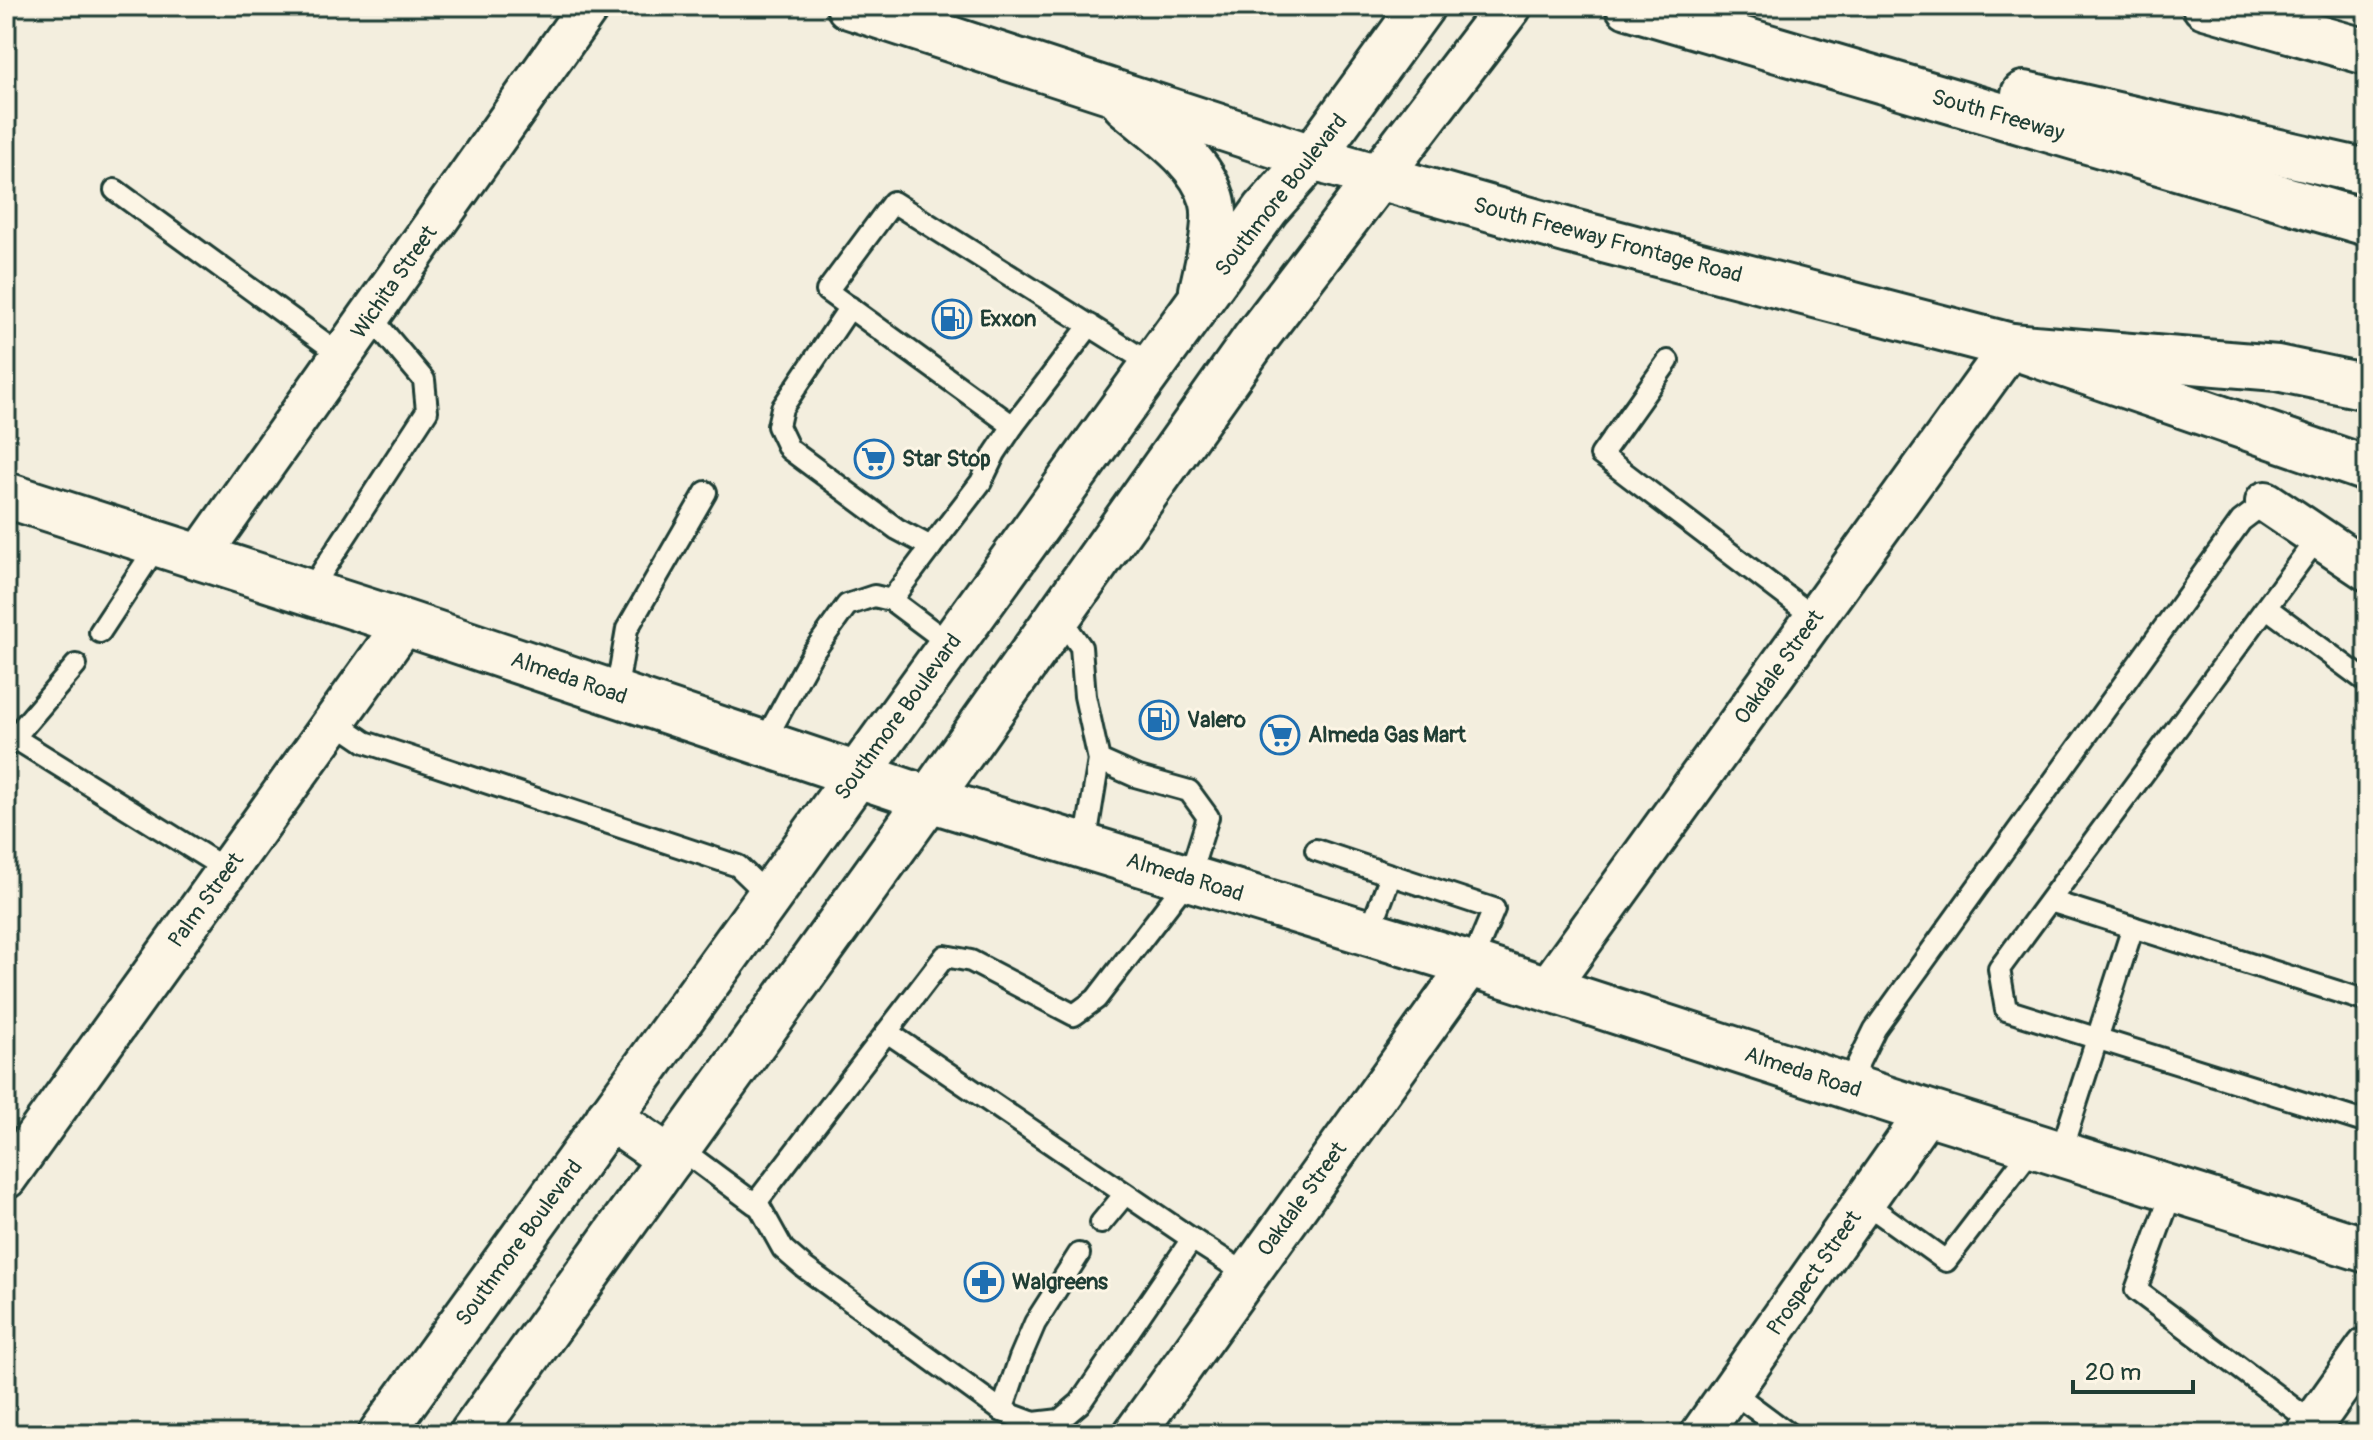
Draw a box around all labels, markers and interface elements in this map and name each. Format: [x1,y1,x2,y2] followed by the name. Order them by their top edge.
[1929,83,2067,147] street label: South Freeway
[1209,108,1353,282] street label: Southmore Boulevard
[1471,191,1745,289] street label: South Freeway Frontage Road
[345,220,443,344] street label: Wichita Street
[931,298,973,340] fuel station icon: Exxon
[980,305,1036,333] place label: Exxon
[853,438,895,480] supermarket icon: Star Stop
[902,445,991,473] place label: Star Stop
[1728,604,1830,730] street label: Oakdale Street
[828,628,968,806] street label: Southmore Boulevard
[507,645,631,711] street label: Almeda Road
[1138,699,1180,741] fuel station icon: Valero
[1187,706,1246,734] place label: Valero
[1259,714,1301,756] supermarket icon: Almeda Gas Mart
[1308,721,1467,749] place label: Almeda Gas Mart
[1123,846,1247,908] street label: Almeda Road
[162,847,250,953] street label: Palm Street
[1741,1040,1865,1104] street label: Almeda Road
[1251,1136,1353,1262] street label: Oakdale Street
[449,1154,589,1332] street label: Southmore Boulevard
[1761,1205,1868,1341] street label: Prospect Street
[963,1261,1005,1303] pharmacy icon: Walgreens
[1012,1268,1108,1296] place label: Walgreens
[2073,1344,2193,1394] scale bar
[2085,1358,2141,1387] text: 20 m

